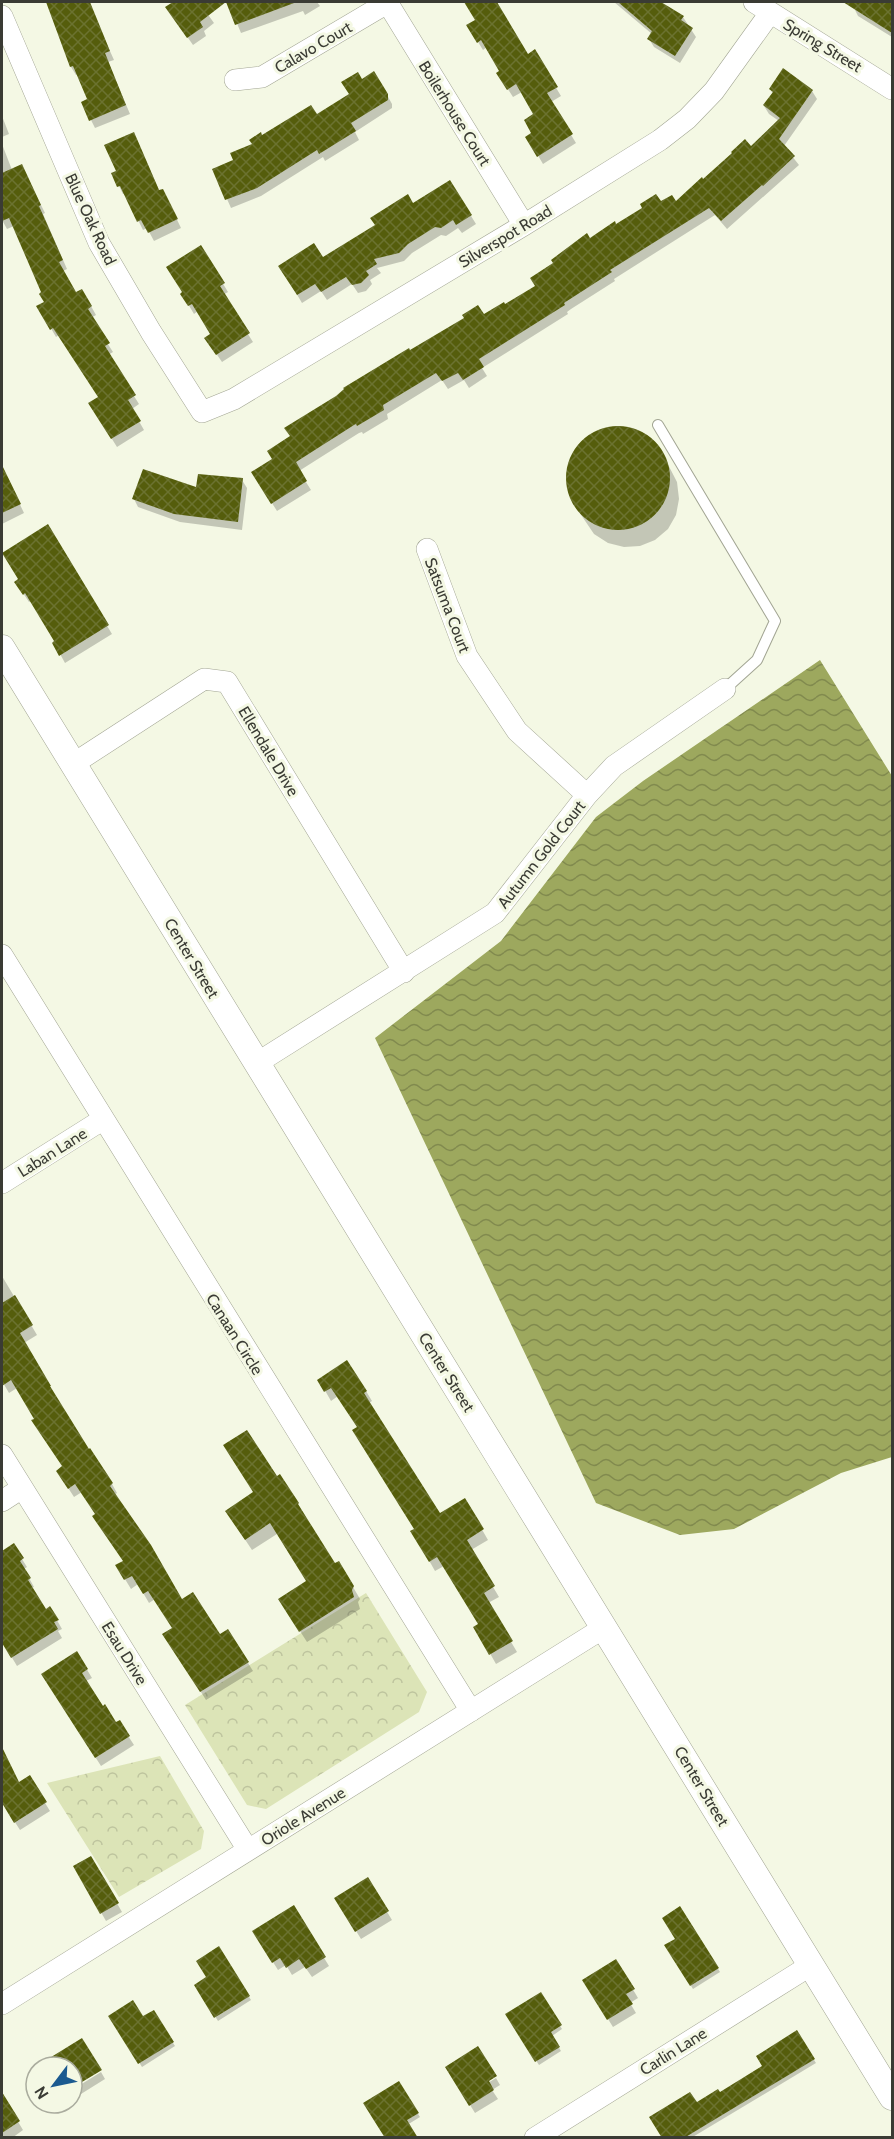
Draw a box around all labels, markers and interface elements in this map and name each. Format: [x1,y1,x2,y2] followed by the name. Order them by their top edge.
[780,15,866,77] street label: Spring Street
[271,17,356,77] street label: Calavo Court
[415,57,495,170] street label: Boilerhouse Court
[61,170,120,268] street label: Blue Oak Road
[455,201,555,272] street label: Silverspot Road
[421,555,475,656] street label: Satsuma Court
[234,703,303,800] street label: Ellendale Drive
[493,796,590,912] street label: Autumn Gold Court
[160,915,223,1002] street label: Center Street
[14,1124,90,1181] street label: Laban Lane
[202,1290,267,1378] street label: Canaan Circle
[415,1329,479,1416] street label: Center Street
[98,1618,151,1688] street label: Esau Drive
[670,1743,733,1830] street label: Center Street
[258,1783,349,1850] street label: Oriole Avenue
[636,2023,710,2079] street label: Carlin Lane
[24,2055,84,2115] north arrow
[31,2083,53,2103] text: N

